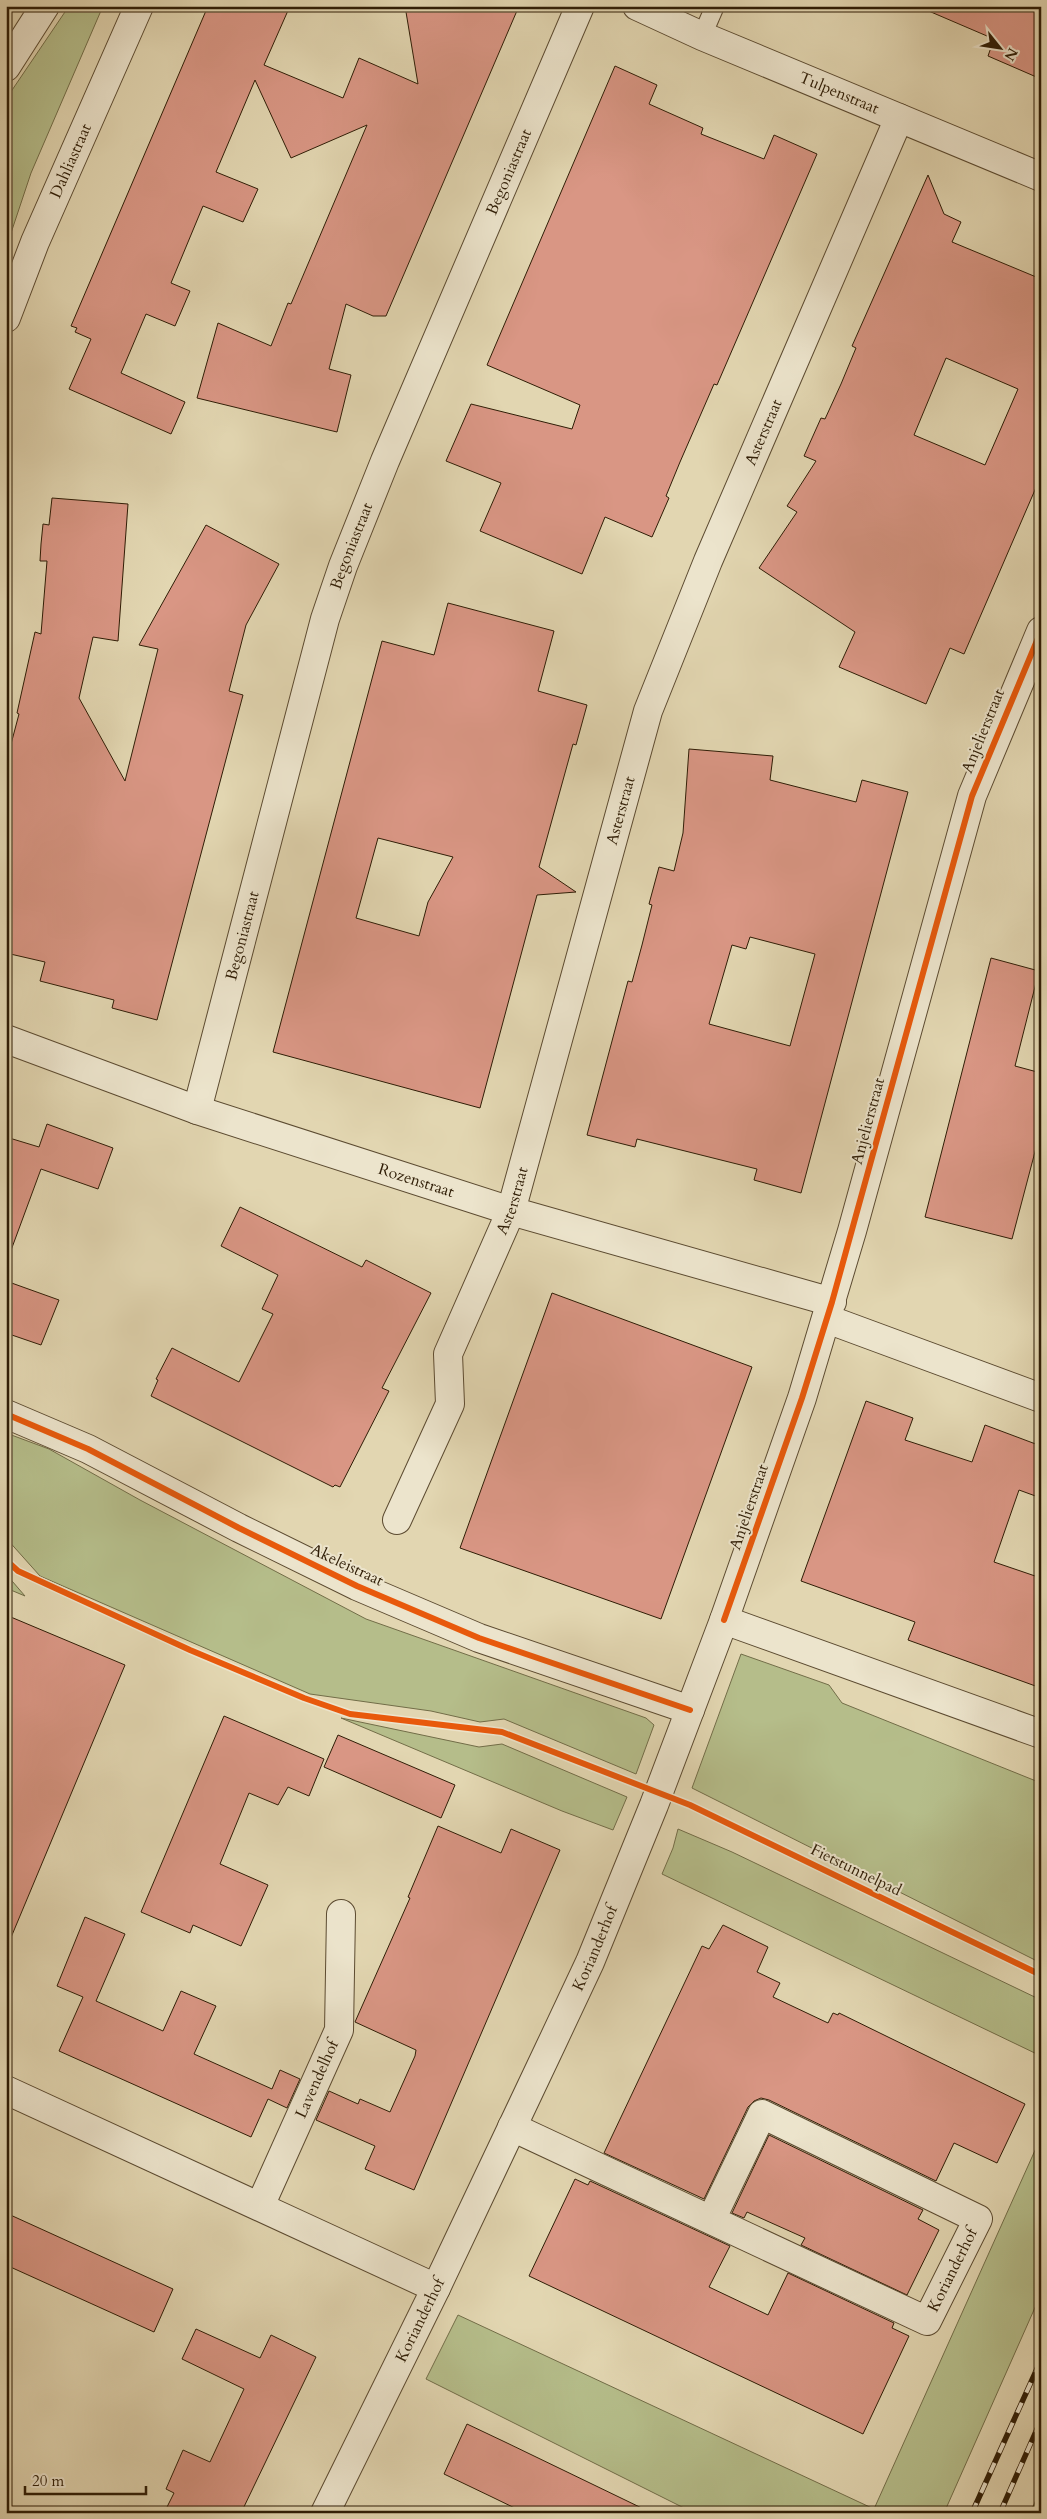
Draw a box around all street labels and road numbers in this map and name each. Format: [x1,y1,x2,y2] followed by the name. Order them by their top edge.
[796,67,882,119] street label: Tulpenstraat
[45,120,97,202] street label: Dahliastraat
[481,126,537,218] street label: Begoniastraat
[740,396,787,469] street label: Asterstraat
[325,499,378,592] street label: Begoniastraat
[956,686,1010,776] street label: Anjelierstraat
[601,774,641,847] street label: Asterstraat
[220,889,265,983] street label: Begoniastraat
[846,1075,890,1167] street label: Anjelierstraat
[375,1158,457,1203] street label: Rozenstraat
[491,1164,534,1238] street label: Asterstraat
[724,1461,774,1553] street label: Anjelierstraat
[307,1539,387,1591] street label: Akeleistraat
[807,1839,906,1902] street label: Fietstunnelpad
[567,1899,624,1995] street label: Korianderhof
[290,2034,345,2122] street label: Lavendelhof
[922,2222,984,2316] street label: Korianderhof
[390,2272,451,2366] street label: Korianderhof

